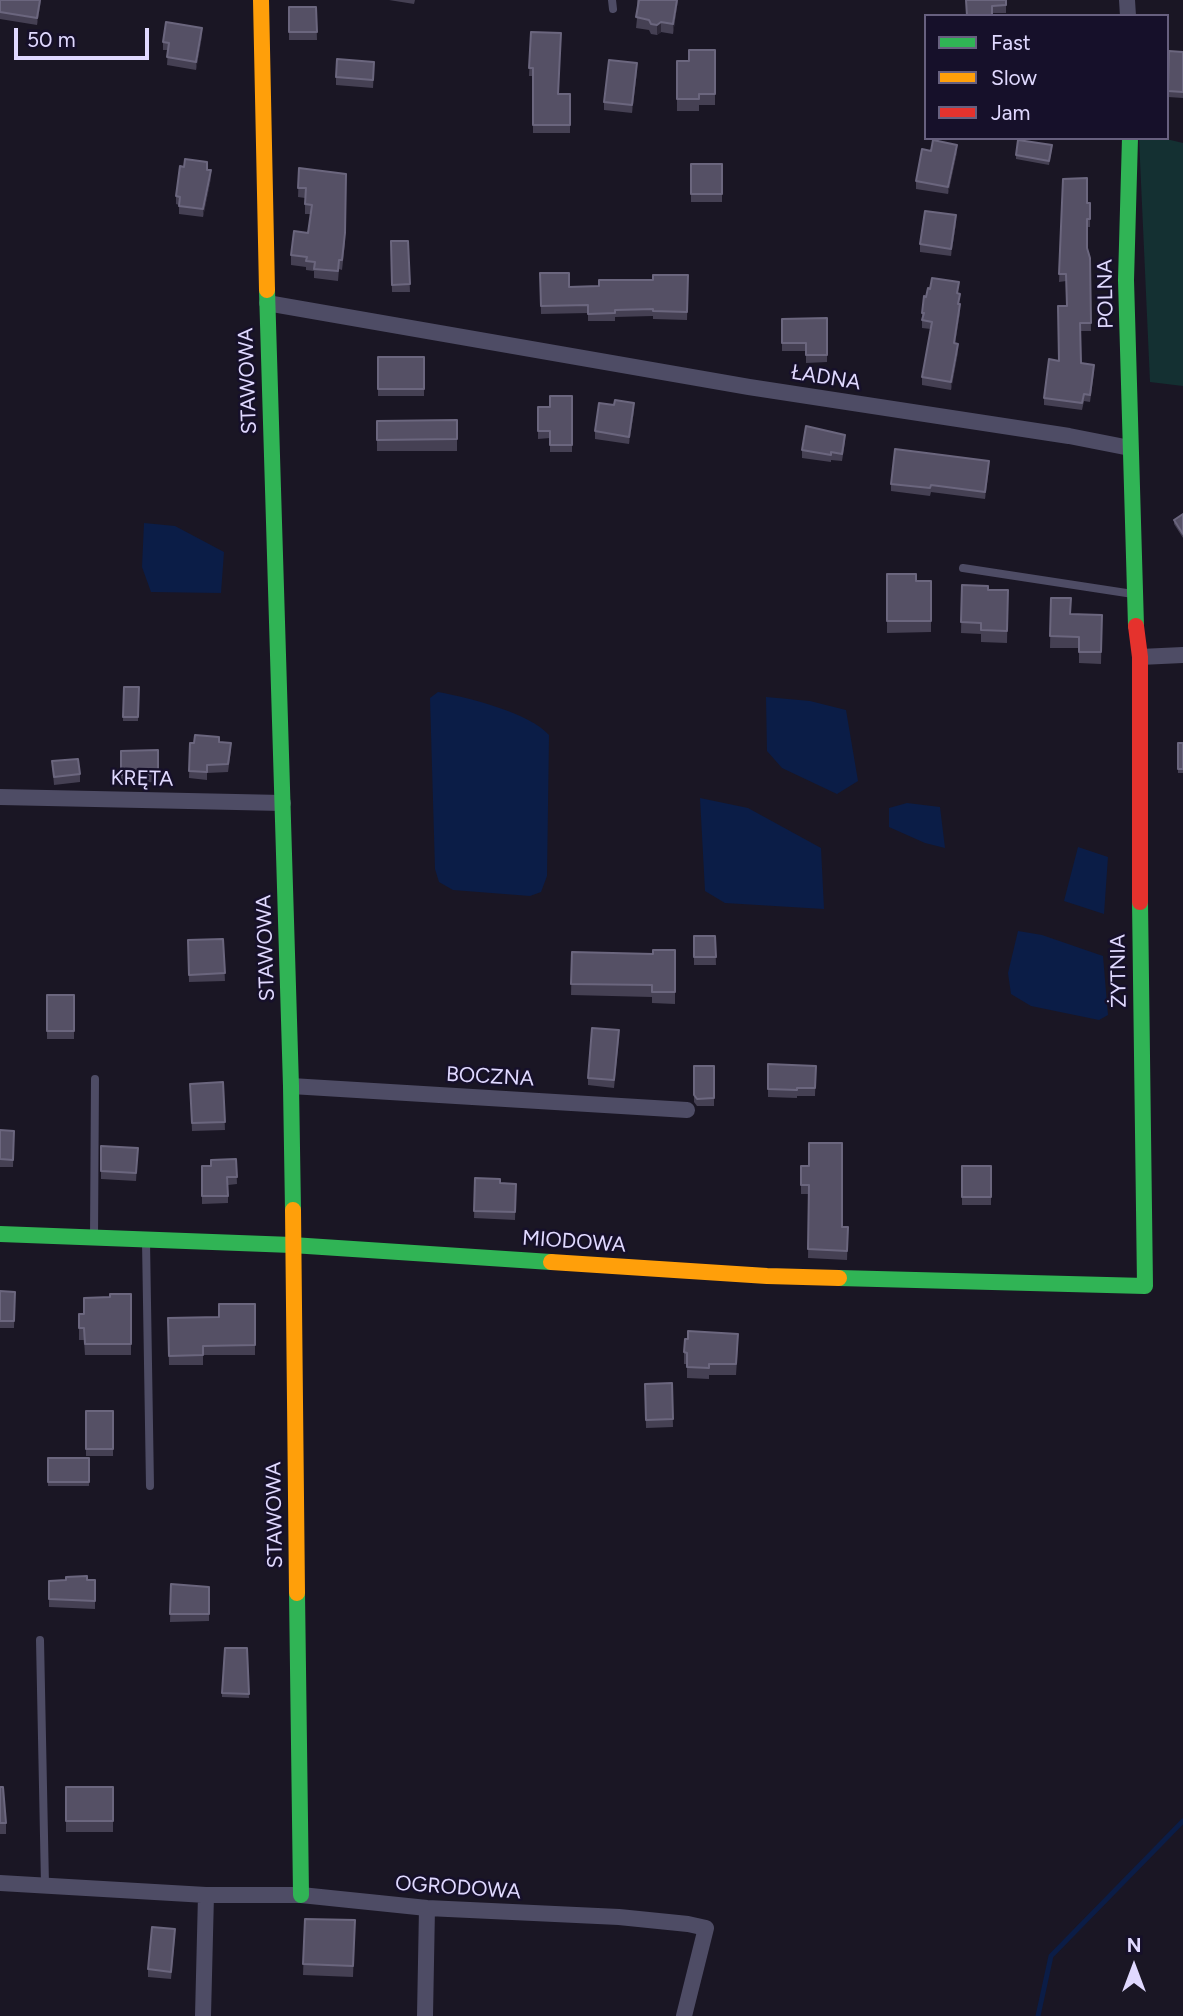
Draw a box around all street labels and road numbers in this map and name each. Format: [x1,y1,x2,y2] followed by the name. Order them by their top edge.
[1093,259,1119,329] street label: POLNA
[234,327,262,435] street label: STAWOWA
[789,360,863,396] street label: ŁADNA
[110,766,174,792] street label: KRĘTA
[252,894,280,1002] street label: STAWOWA
[1106,934,1132,1008] street label: ŻYTNIA
[445,1062,535,1092] street label: BOCZNA
[521,1226,627,1258] street label: MIODOWA
[261,1462,289,1568] street label: STAWOWA
[394,1871,522,1905] street label: OGRODOWA

